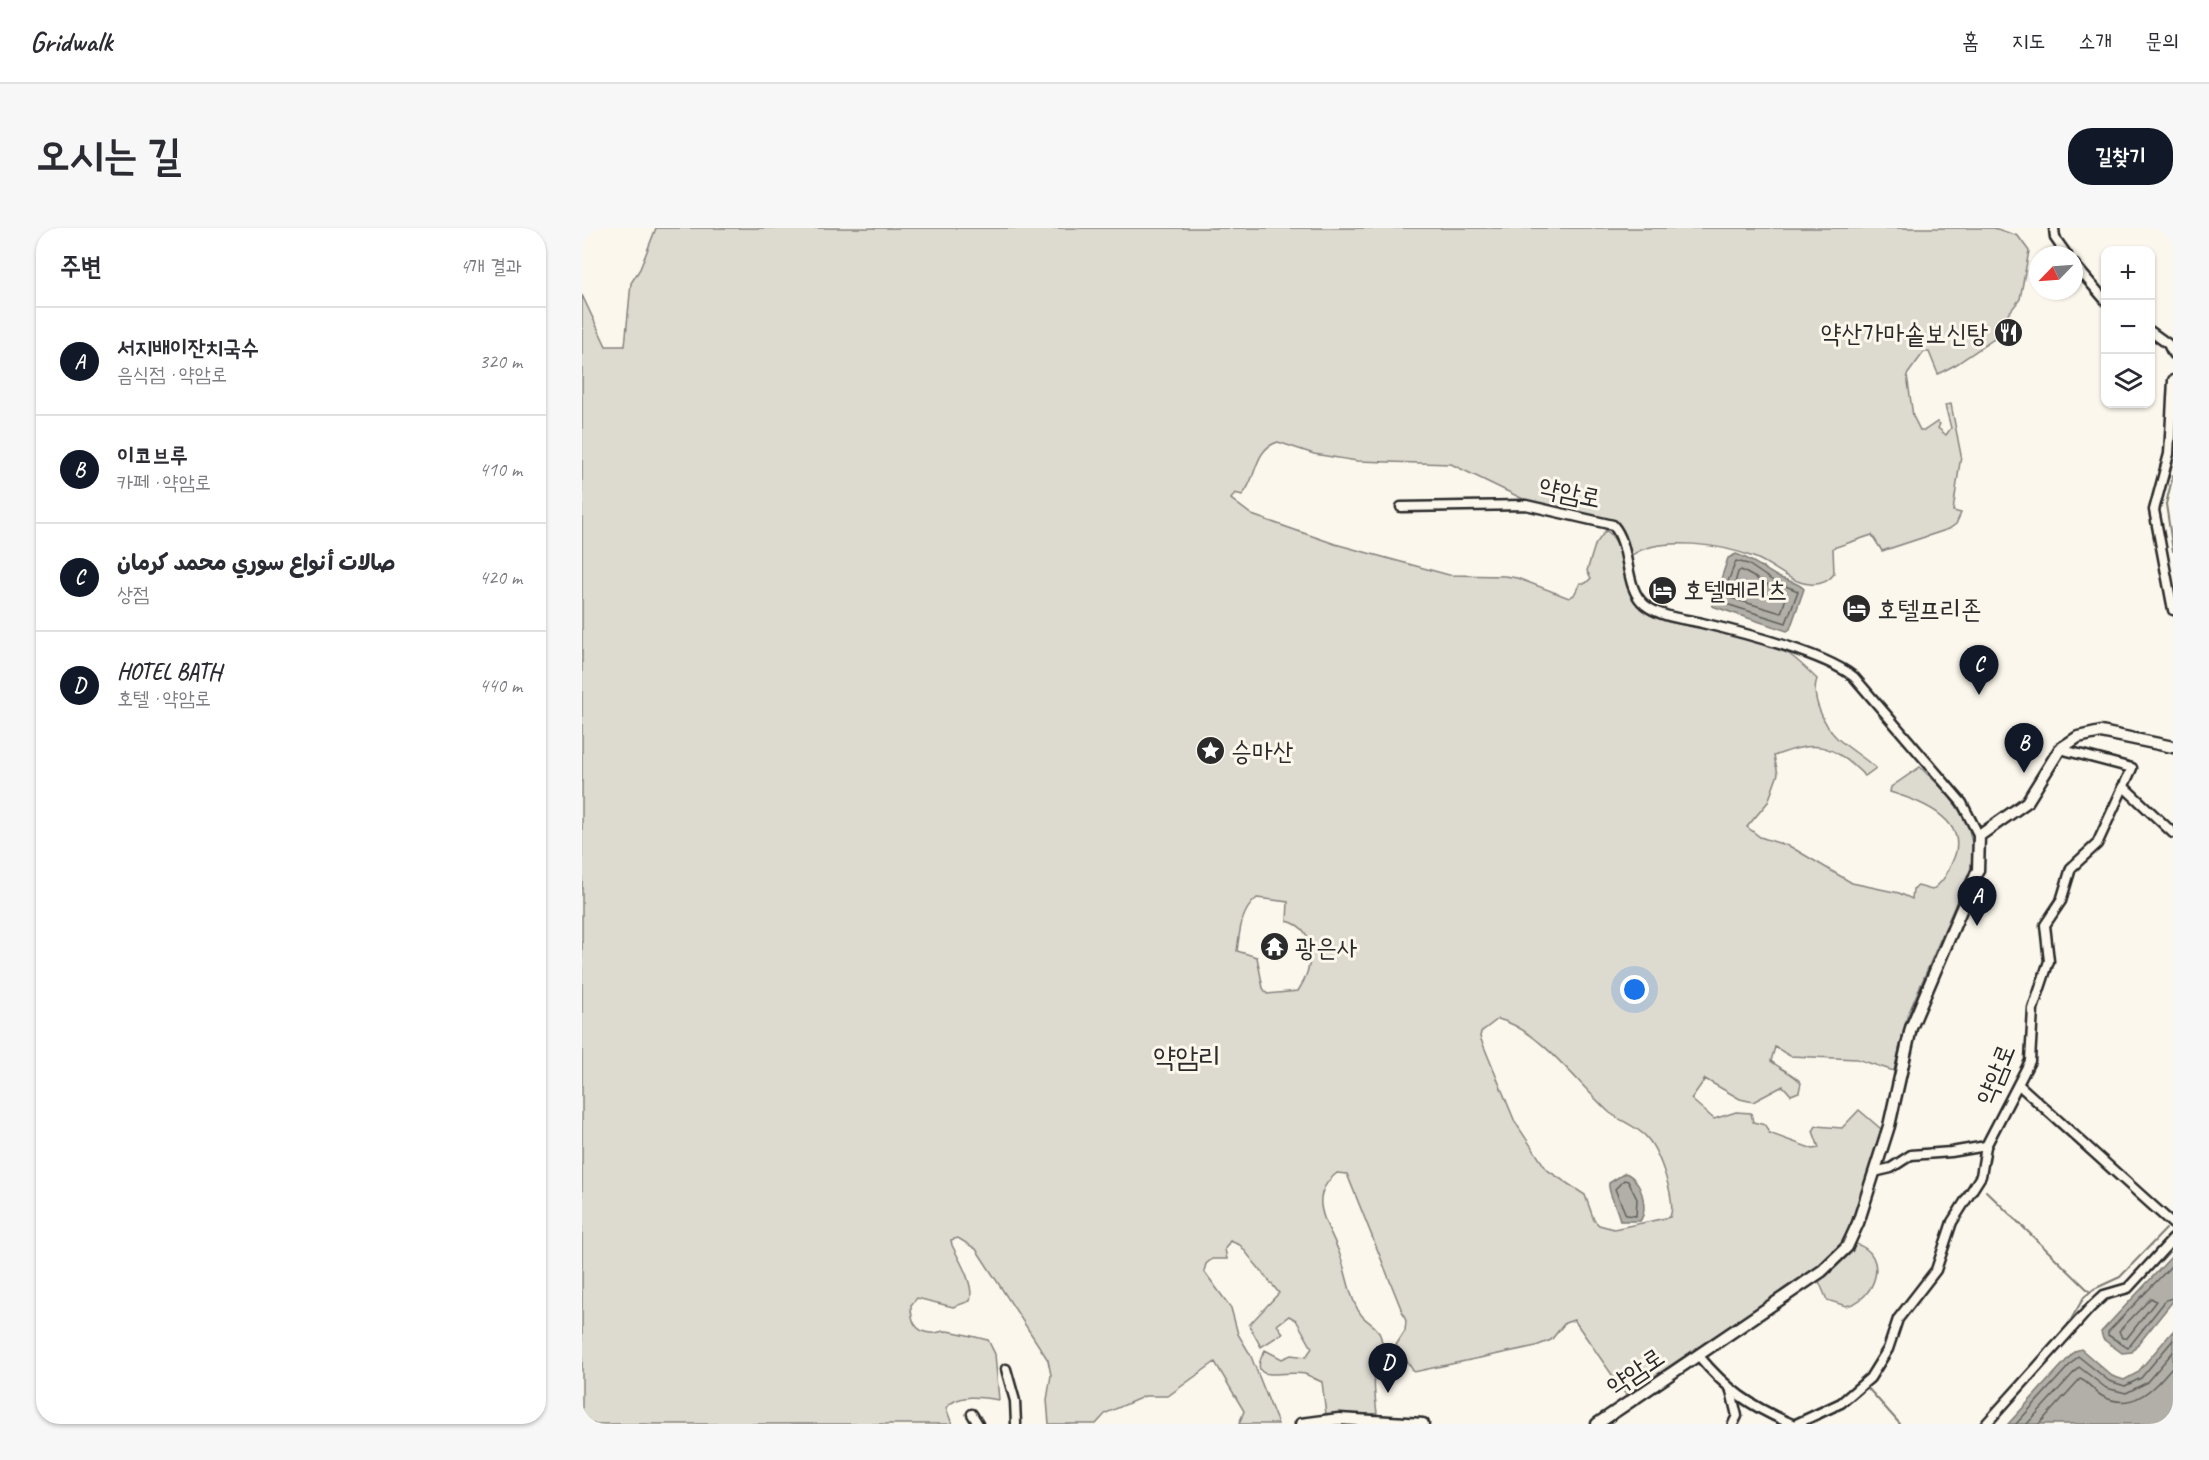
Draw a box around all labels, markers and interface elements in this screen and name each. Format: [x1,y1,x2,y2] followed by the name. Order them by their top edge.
[30,24,112,59] text: Gridwalk
[1962,28,1979,54] text: 홈
[2012,28,2045,54] text: 지도
[2078,28,2112,54] text: 소개
[2145,28,2179,54] text: 문의
[2068,128,2173,185] button: 길찾기
[36,129,181,182] text: 오시는 길
[2029,246,2083,300] north arrow
[2101,246,2155,408] map controls
[2101,246,2155,300] button: +
[60,250,102,283] text: 주변
[460,254,522,279] text: 4개 결과
[2101,300,2155,354] button: −
[1821,317,1988,350] place label: 약산가마솥보신탕
[1993,317,2025,349] restaurant icon: 약산가마솥보신탕
[117,334,259,362] text: 서지배이잔치국수
[74,349,85,374] text: A
[479,349,522,374] text: 320 m
[2101,354,2155,408] button: layers
[117,362,227,387] text: 음식점 · 약암로
[117,442,188,470] text: 이코브루
[74,457,85,482] text: B
[479,457,522,482] text: 410 m
[117,470,211,495] text: 카페 · 약암로
[1536,470,1604,515] street label: 약암로
[117,549,396,577] text: صالات أنواع سوري محمد كرمان
[75,565,84,590] text: C
[479,565,522,590] text: 420 m
[1646,574,1678,606] hotel icon: 호텔메리츠
[1683,574,1788,607] place label: 호텔메리츠
[117,582,149,607] text: 상점
[1840,593,1872,625] hotel icon: 호텔프리존
[1877,593,1982,626] place label: 호텔프리존
[1960,646,1998,695] pin: C
[117,658,221,686] text: HOTEL BATH
[74,673,85,698] text: D
[479,673,522,698] text: 440 m
[117,686,211,711] text: 호텔 · 약암로
[2004,724,2044,773] pin: B
[1194,735,1226,767] place icon: 승마산
[1231,735,1294,768] place label: 승마산
[1958,876,1996,926] pin: A
[1258,931,1290,963] temple icon: 광은사
[1295,931,1358,964] place label: 광은사
[1620,975,1649,1004] your location
[1153,1039,1221,1074] district label: 약암리
[1968,1039,2023,1109] street label: 약암로
[1600,1340,1671,1403] street label: 약암로
[1368,1344,1408,1393] pin: D

